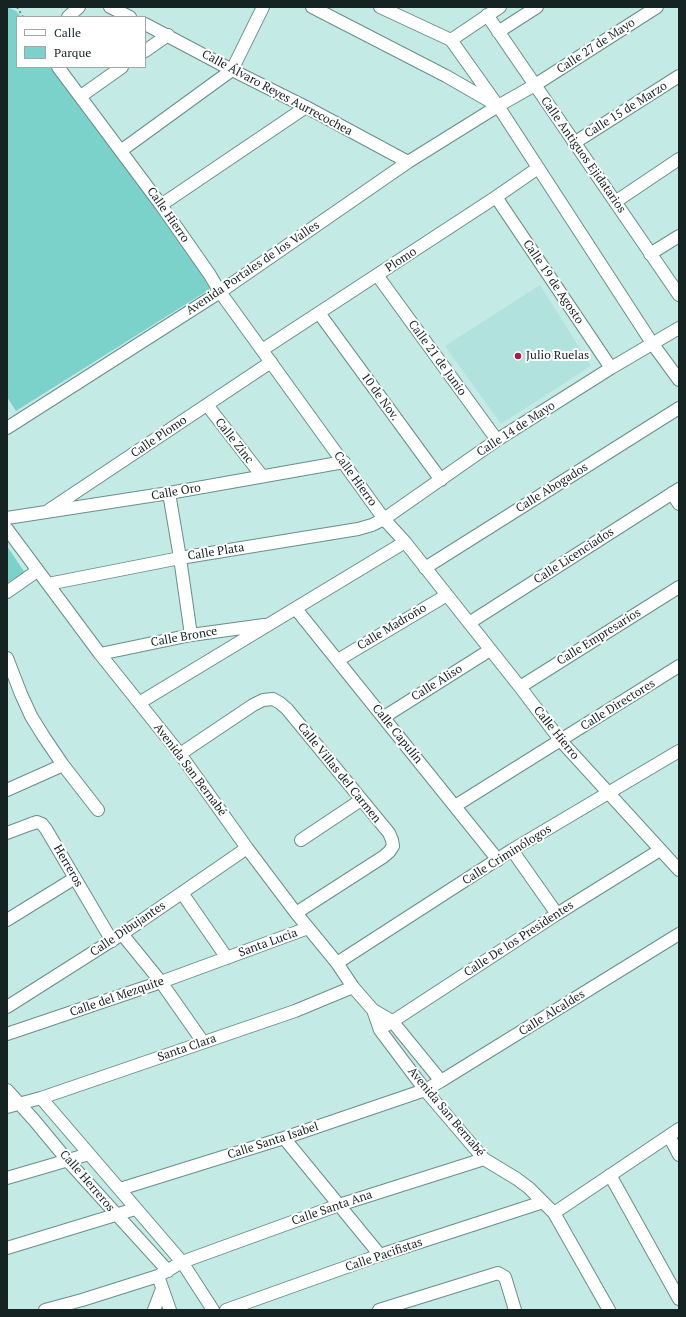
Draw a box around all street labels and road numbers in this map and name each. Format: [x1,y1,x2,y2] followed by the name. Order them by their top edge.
[554,15,638,77] street label: Calle 27 de Mayo
[199,47,355,139] street label: Calle Álvaro Reyes Aurrecochea
[582,79,670,141] street label: Calle 15 de Marzo
[537,94,629,216] street label: Calle Antiguos Ejidatarios
[144,185,192,245] street label: Calle Hierro
[184,218,322,318] street label: Avenida Portales de los Valles
[520,237,586,327] street label: Calle 19 de Agosto
[383,245,419,275] street label: Plomo
[405,318,469,398] street label: Calle 21 de Junio
[358,370,402,424] street label: 10 de Nov.
[474,398,558,460] street label: Calle 14 de Mayo
[128,413,190,461] street label: Calle Plomo
[212,415,256,467] street label: Calle Zinc
[330,449,380,509] street label: Calle Hierro
[513,460,591,516] street label: Calle Abogados
[150,481,202,503] street label: Calle Oro
[531,525,617,587] street label: Calle Licenciados
[187,540,245,564] street label: Calle Plata
[355,601,429,653] street label: Calle Madroño
[554,605,644,669] street label: Calle Empresarios
[150,624,218,650] street label: Calle Bronce
[409,662,465,704] street label: Calle Aliso
[578,676,658,734] street label: Calle Directores
[369,702,425,766] street label: Calle Capulín
[530,704,582,762] street label: Calle Hierro
[294,720,384,826] street label: Calle Villas del Carmen
[151,721,229,819] street label: Avenida San Bernabé
[460,822,554,888] street label: Calle Criminólogos
[50,842,86,890] street label: Herreros
[88,898,168,960] street label: Calle Dibujantes
[461,898,577,980] street label: Calle De los Presidentes
[237,926,299,960] street label: Santa Lucia
[68,974,166,1020] street label: Calle del Mezquite
[516,987,588,1039] street label: Calle Alcaldes
[156,1031,218,1065] street label: Santa Clara
[405,1064,487,1160] street label: Avenida San Bernabé
[226,1120,320,1162] street label: Calle Santa Isabel
[56,1147,118,1215] street label: Calle Herreros
[290,1187,374,1229] street label: Calle Santa Ana
[344,1235,424,1275] street label: Calle Pacifistas

